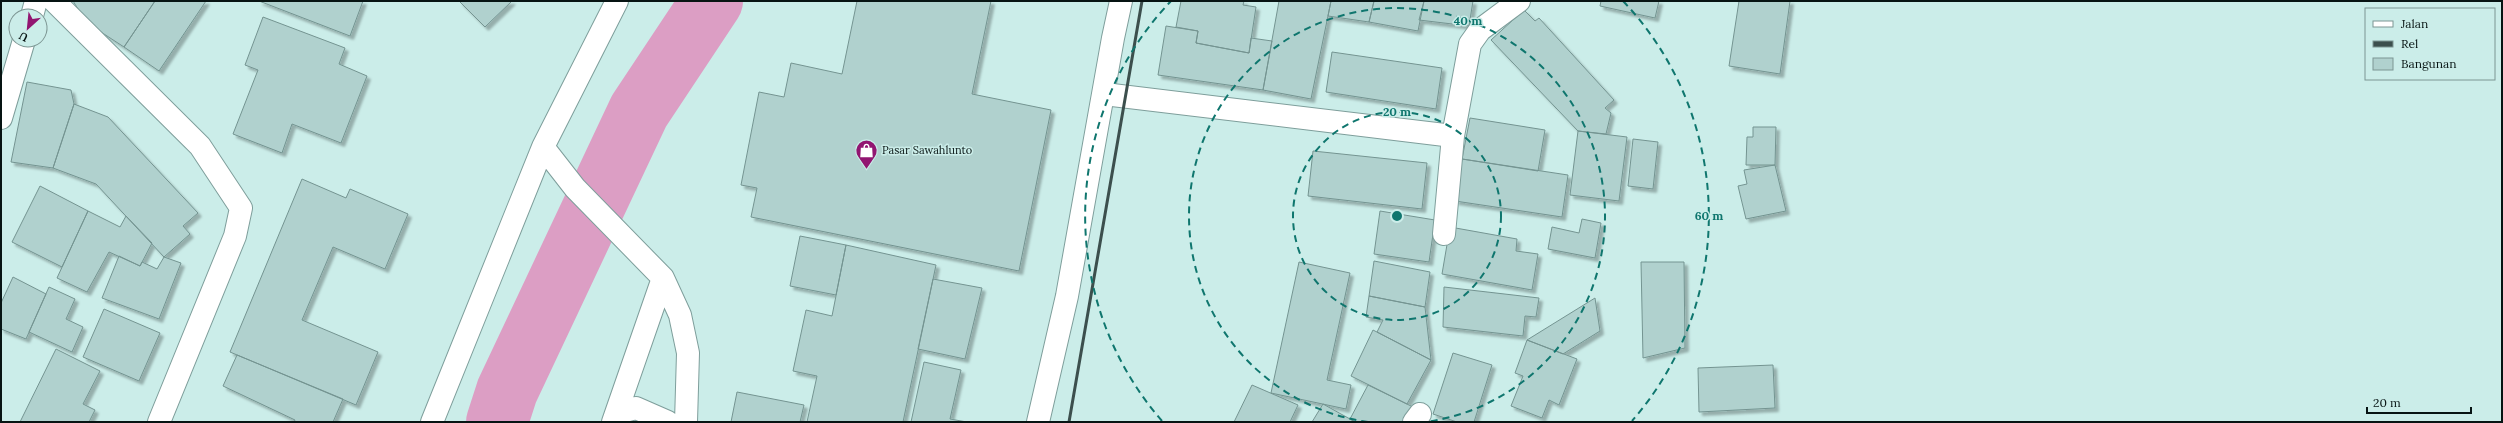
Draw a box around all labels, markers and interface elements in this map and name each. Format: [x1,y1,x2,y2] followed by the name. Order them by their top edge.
[8,8,48,48] north arrow
[2365,8,2495,80] legend
[1454,13,1482,28] text: 40 m
[2400,16,2428,31] text: Jalan
[16,28,30,45] text: U
[2401,36,2418,51] text: Rel
[2401,56,2457,71] text: Bangunan
[1383,104,1411,119] text: 20 m
[854,137,880,170] shop icon: Pasar Sawahlunto
[882,143,972,157] place label: Pasar Sawahlunto
[1695,208,1723,223] text: 60 m
[1390,209,1404,223] centre of rings
[2367,389,2471,415] scale bar
[2373,395,2401,410] text: 20 m

